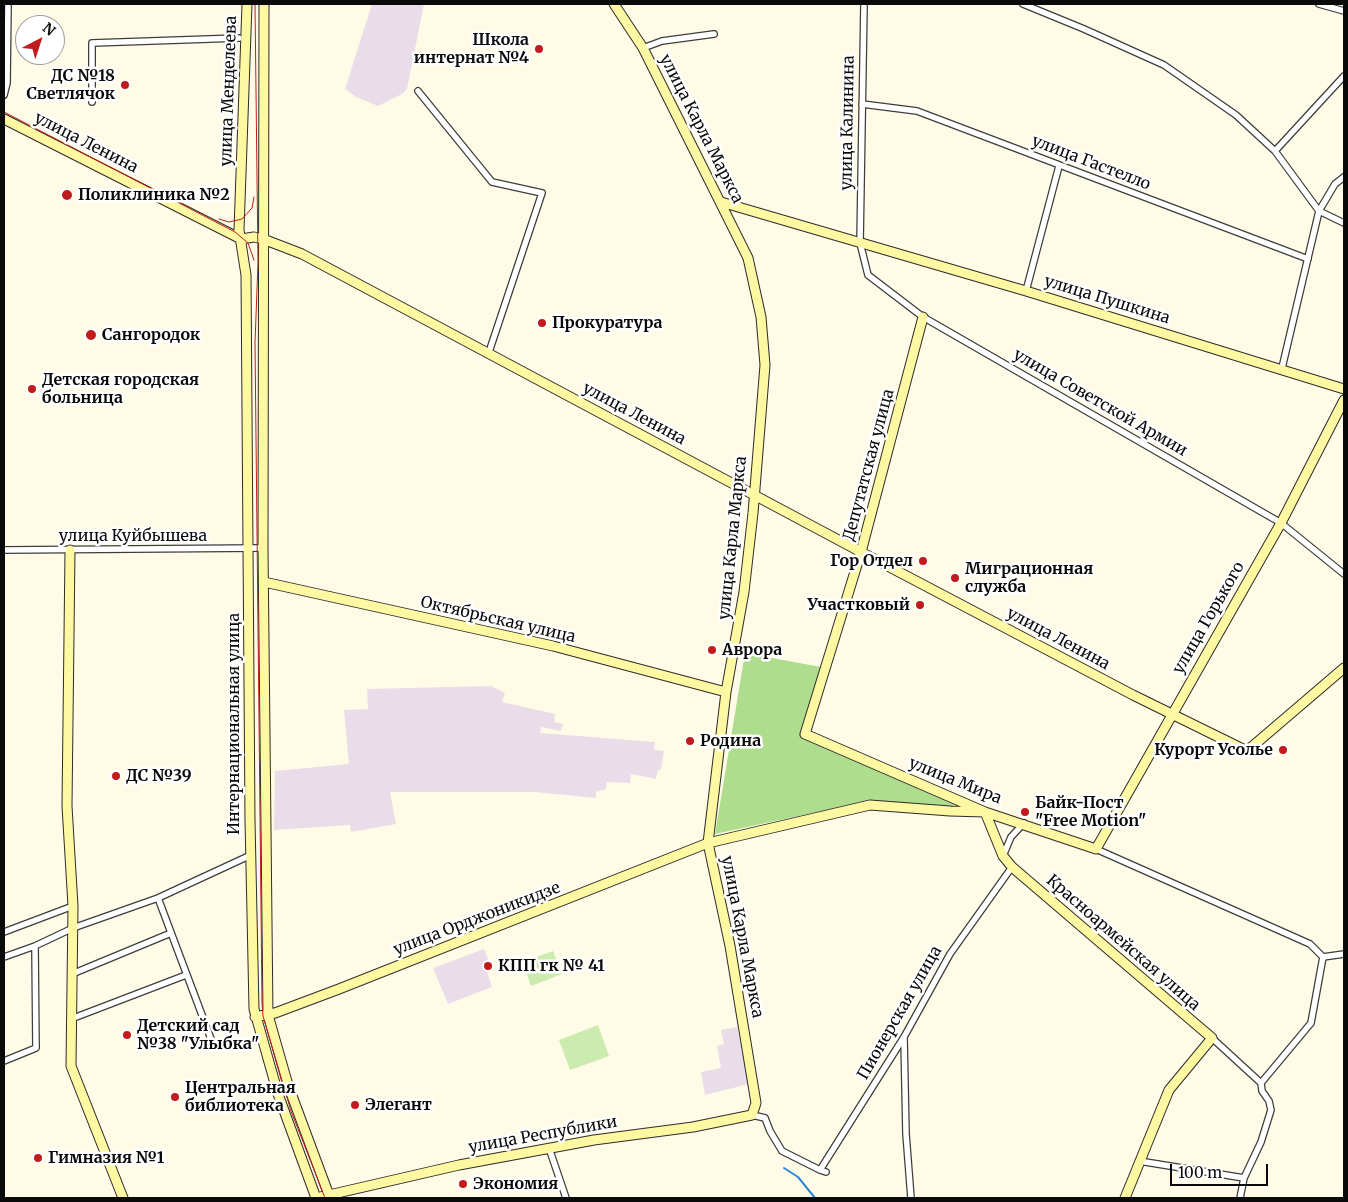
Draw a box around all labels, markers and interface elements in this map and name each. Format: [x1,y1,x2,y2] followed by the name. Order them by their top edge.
[15,15,65,65] north arrow
[217,15,241,167] street label: улица Менделеева
[39,19,59,40] text: N
[414,30,529,68] place label: Школа интернат №4
[533,43,545,55] marker: Школа интернат №4
[655,51,747,207] street label: улица Карла Маркса
[837,55,859,191] street label: улица Калинина
[26,66,115,104] place label: ДС №18 Светлячок
[119,79,131,91] marker: ДС №18 Светлячок
[31,109,141,177] street label: улица Ленина
[1029,132,1153,194] street label: улица Гастелло
[78,185,230,205] place label: Поликлиника №2
[60,188,74,202] marker: Поликлиника №2
[1042,272,1172,328] street label: улица Пушкина
[552,313,662,333] place label: Прокуратура
[536,317,548,329] marker: Прокуратура
[102,325,200,345] place label: Сангородок
[84,328,98,342] marker: Сангородок
[1010,345,1190,461] street label: улица Советской Армии
[42,370,199,408] place label: Детская городская больница
[579,379,689,449] street label: улица Ленина
[26,383,38,395] marker: Детская городская больница
[839,387,899,543] street label: Депутатская улица
[715,455,751,621] street label: улица Карла Маркса
[59,526,207,546] street label: улица Куйбышева
[830,551,913,571] place label: Гор Отдел
[917,555,929,567] marker: Гор Отдел
[965,559,1093,597] place label: Миграционная служба
[1169,559,1249,677] street label: улица Горького
[949,572,961,584] marker: Миграционная служба
[419,593,577,647] street label: Октябрьская улица
[808,595,910,615] place label: Участковый
[914,599,926,611] marker: Участковый
[1003,604,1113,674] street label: улица Ленина
[224,613,244,835] street label: Интернациональная улица
[722,640,782,660] place label: Аврора
[706,644,718,656] marker: Аврора
[700,731,761,751] place label: Родина
[684,735,696,747] marker: Родина
[1154,740,1273,760] place label: Курорт Усолье
[1277,744,1289,756] marker: Курорт Усолье
[906,754,1004,808] street label: улица Мира
[126,766,192,786] place label: ДС №39
[110,770,122,782] marker: ДС №39
[1035,793,1146,831] place label: Байк-Пост "Free Motion"
[1019,806,1031,818] marker: Байк-Пост "Free Motion"
[717,854,767,1020] street label: улица Карла Маркса
[1042,871,1204,1015] street label: Красноармейская улица
[391,878,563,960] street label: улица Орджоникидзе
[854,943,946,1083] street label: Пионерская улица
[498,956,605,976] place label: КПП гк № 41
[482,960,494,972] marker: КПП гк № 41
[137,1016,259,1054] place label: Детский сад №38 "Улыбка"
[121,1029,133,1041] marker: Детский сад №38 "Улыбка"
[185,1078,296,1116] place label: Центральная библиотека
[169,1091,181,1103] marker: Центральная библиотека
[365,1095,432,1115] place label: Элегант
[349,1099,361,1111] marker: Элегант
[467,1112,619,1158] street label: улица Республики
[48,1148,164,1168] place label: Гимназия №1
[32,1152,44,1164] marker: Гимназия №1
[1173,1154,1270,1186] scale bar
[1178,1163,1222,1182] text: 100 m
[473,1174,558,1194] place label: Экономия
[457,1178,469,1190] marker: Экономия

